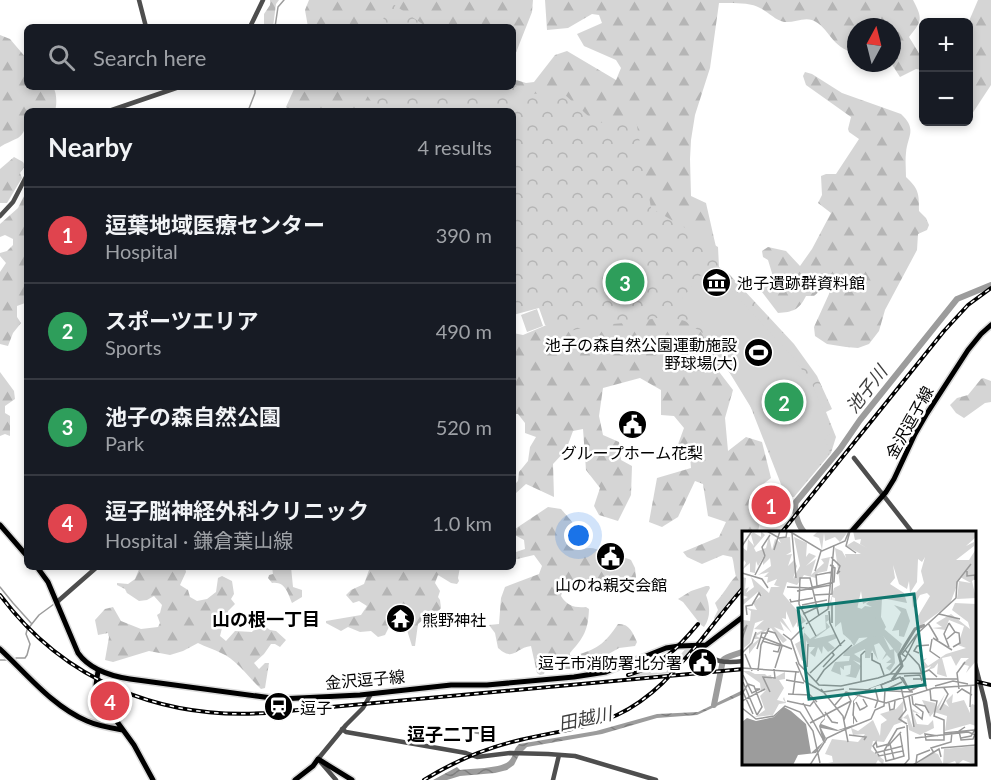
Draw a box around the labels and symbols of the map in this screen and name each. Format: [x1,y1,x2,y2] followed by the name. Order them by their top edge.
[847,18,901,72] north arrow
[606,260,644,304] pin: 3
[700,266,732,298] museum icon: 池子遺跡群資料館
[737,273,865,292] place label: 池子遺跡群資料館
[545,335,737,372] place label: 池子の森自然公園運動施設 野球場(大)
[742,337,774,369] sports icon: 池子の森自然公園運動施設 野球場(大)
[841,359,893,417] water label: 池子川
[764,380,804,424] pin: 2
[881,382,937,462] street label: 金沢逗子線
[616,408,648,440] public building icon: グループホーム花梨
[561,443,703,462] place label: グループホーム花梨
[752,482,790,528] pin: 1
[564,521,593,550] your location
[742,531,976,765] inset map
[595,540,627,572] public building icon: 山のね親交会館
[555,575,667,594] place label: 山のね親交会館
[385,603,417,635] temple icon: 熊野神社
[212,608,320,630] district label: 山の根一丁目
[422,610,486,629] place label: 熊野神社
[687,646,719,678] public building icon: 逗子市消防署北分署
[538,653,682,672] place label: 逗子市消防署北分署
[324,666,406,692] street label: 金沢逗子線
[90,678,130,724] pin: 4
[263,691,295,723] station icon: 逗子
[300,698,332,717] place label: 逗子
[556,701,616,734] water label: 田越川
[407,723,497,745] district label: 逗子二丁目

